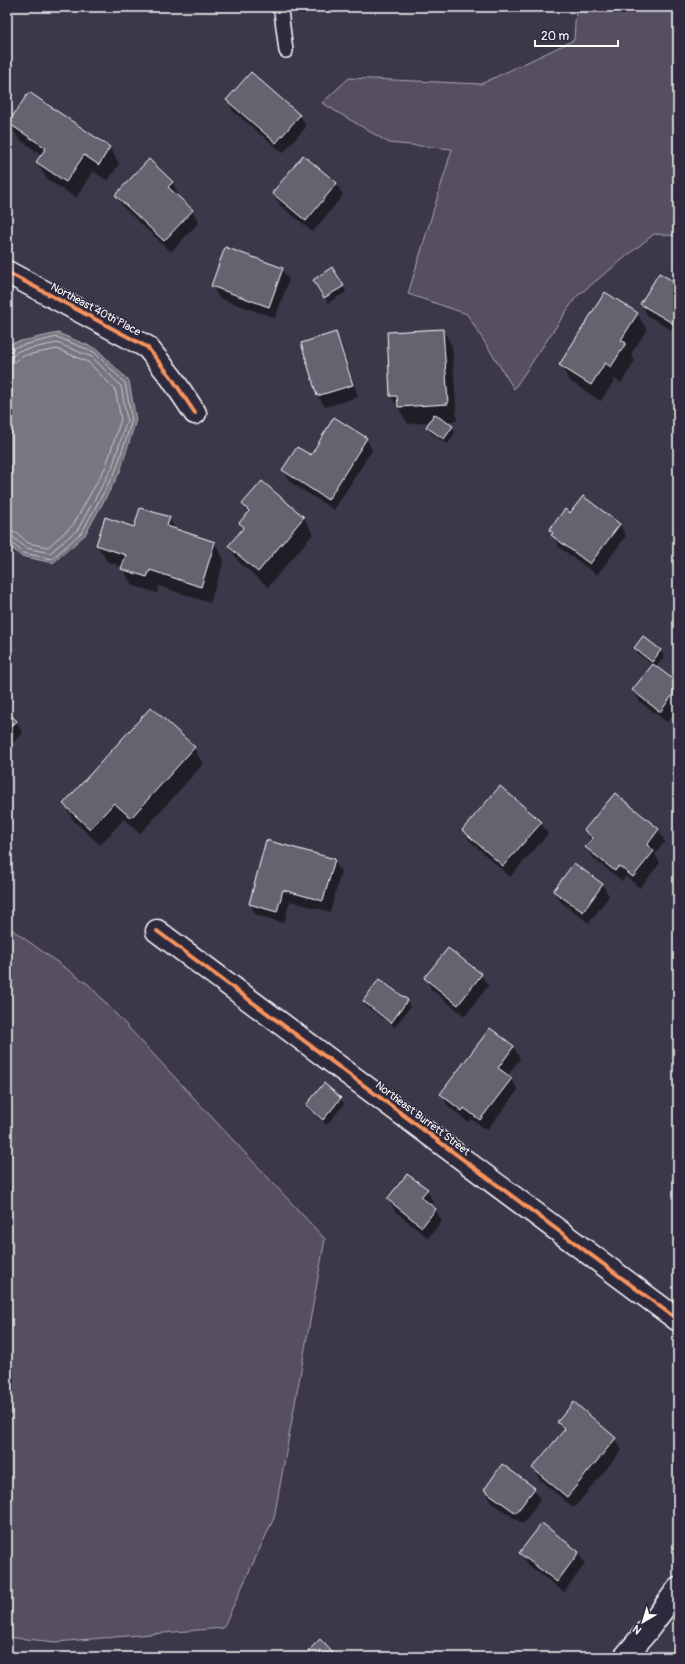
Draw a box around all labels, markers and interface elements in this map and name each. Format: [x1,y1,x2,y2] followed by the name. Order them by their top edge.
[535,22,618,48] scale bar
[541,29,570,44] text: 20 m
[49,280,143,339] street label: Northeast 40th Place
[373,1079,473,1159] street label: Northeast Burrett Street
[623,1602,663,1642] north arrow
[630,1622,644,1637] text: N

